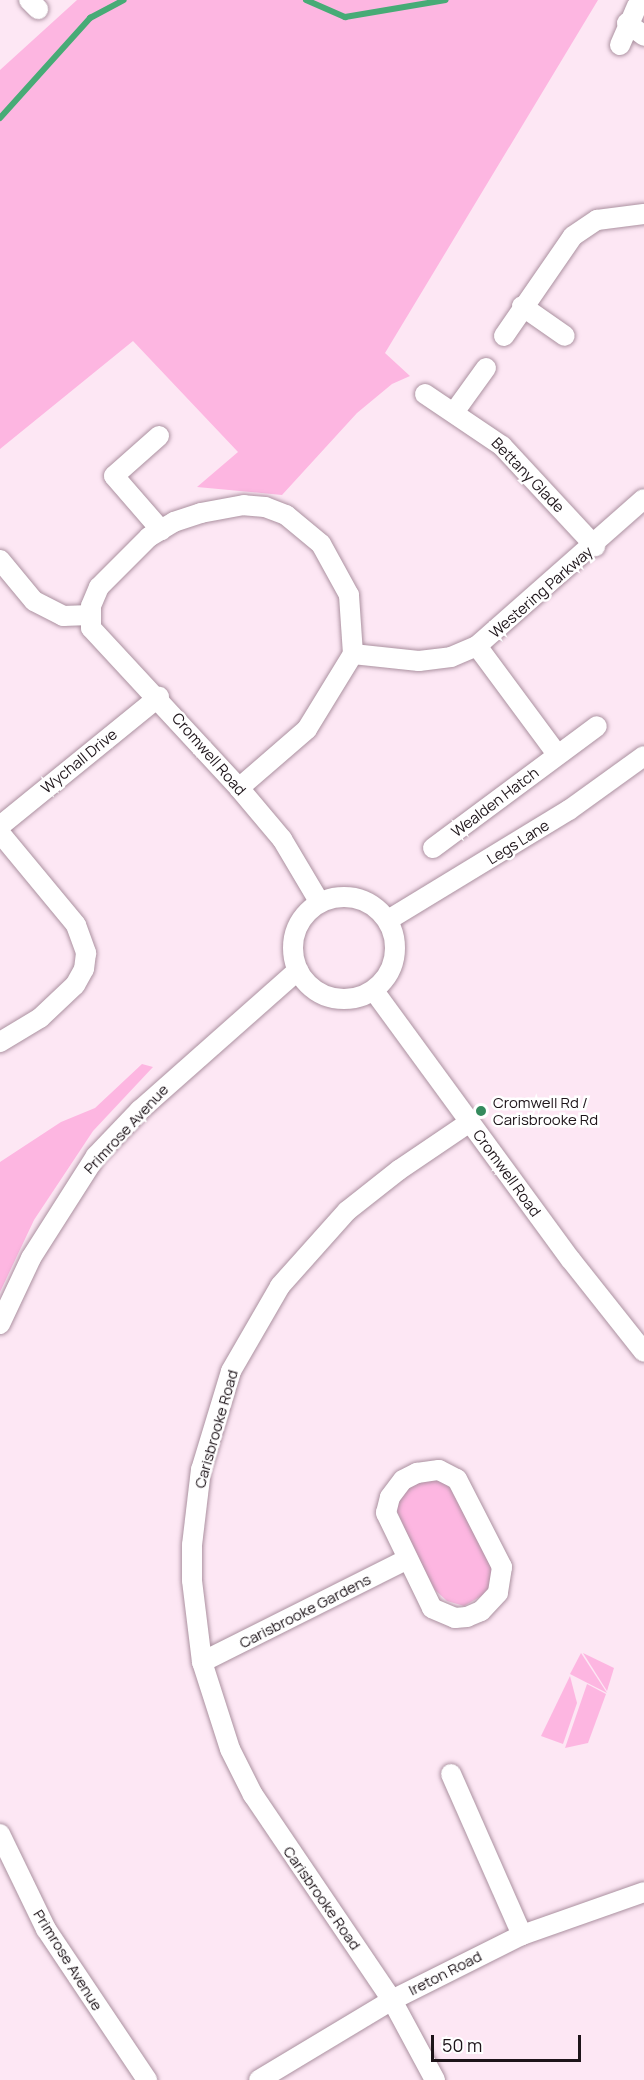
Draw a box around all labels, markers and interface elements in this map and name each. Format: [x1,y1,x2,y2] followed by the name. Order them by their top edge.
[488,434,568,516] street label: Bettany Glade
[486,542,596,642] street label: Westering Parkway
[168,709,250,799] street label: Cromwell Road
[37,725,121,797] street label: Wychall Drive
[448,763,542,841] street label: Wealden Hatch
[484,816,552,868] street label: Legs Lane
[80,1081,172,1177] street label: Primrose Avenue
[493,1093,598,1128] place label: Cromwell Rd / Carisbrooke Rd
[474,1104,488,1118] marker: Cromwell Rd / Carisbrooke Rd
[469,1126,545,1220] street label: Cromwell Road
[190,1368,242,1490] street label: Carisbrooke Road
[236,1570,374,1652] street label: Carisbrooke Gardens
[280,1843,364,1953] street label: Carisbrooke Road
[30,1906,106,2014] street label: Primrose Avenue
[405,1947,485,1999] street label: Ireton Road
[434,2023,584,2061] scale bar
[442,2033,482,2057] text: 50 m

